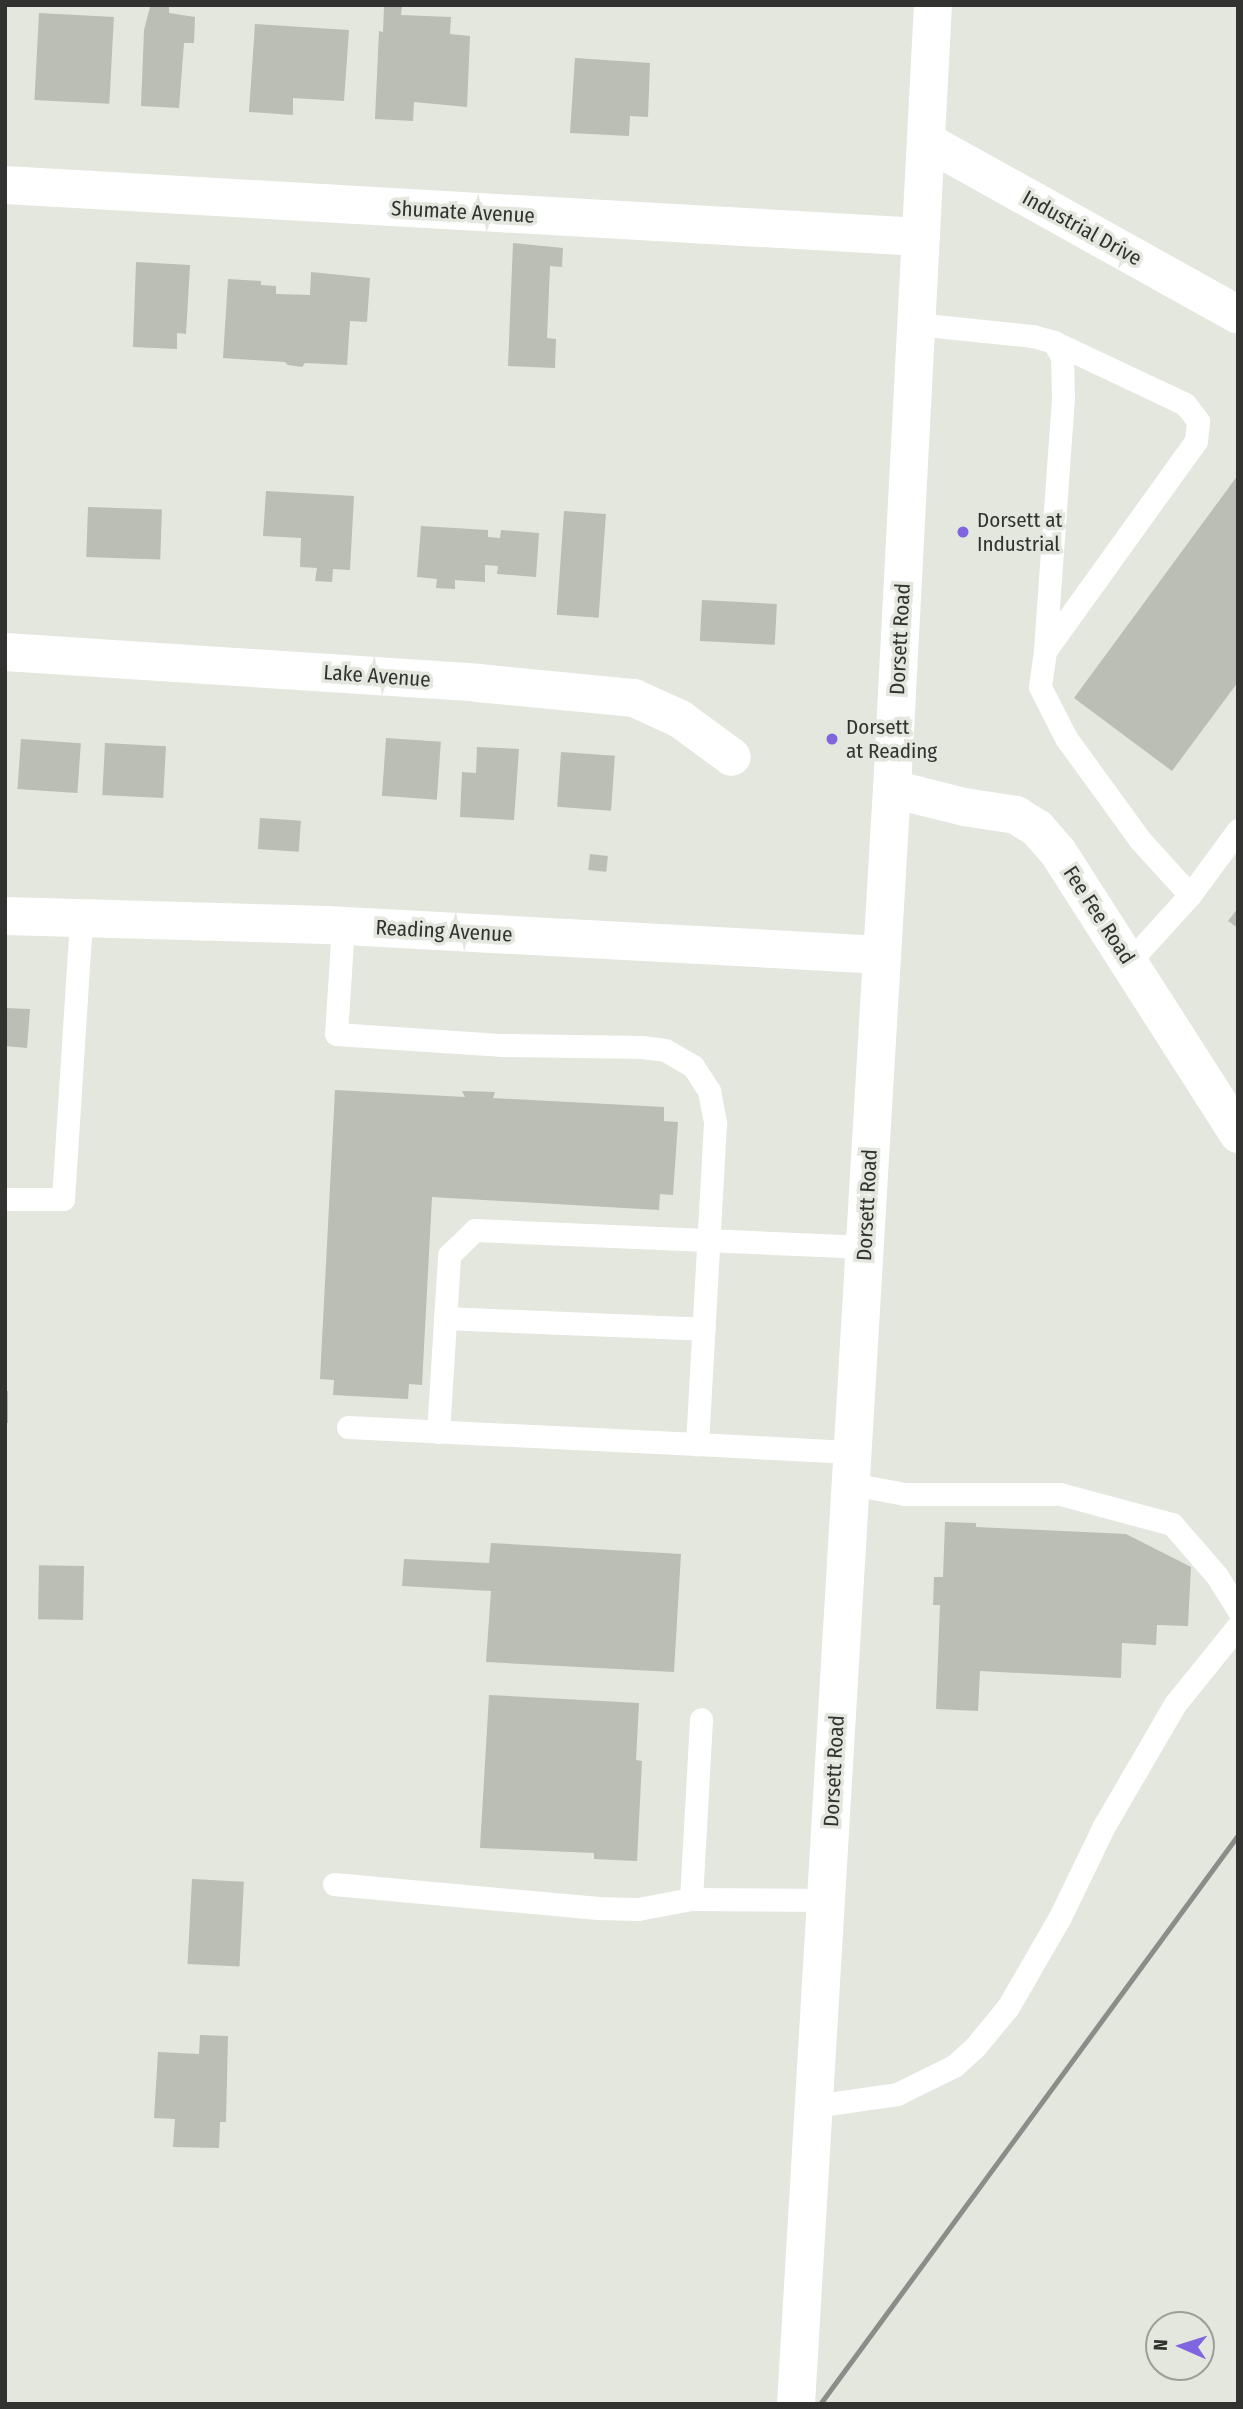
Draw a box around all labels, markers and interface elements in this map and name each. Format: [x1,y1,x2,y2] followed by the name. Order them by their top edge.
[1018,185,1146,271] street label: Industrial Drive
[391,196,535,228] street label: Shumate Avenue
[977,507,1062,557] place label: Dorsett at Industrial
[955,524,971,540] marker: Dorsett at Industrial
[884,583,916,695] street label: Dorsett Road
[323,660,431,692] street label: Lake Avenue
[846,714,937,764] place label: Dorsett at Reading
[824,731,840,747] marker: Dorsett at Reading
[1058,861,1140,969] street label: Fee Fee Road
[375,915,513,947] street label: Reading Avenue
[851,1149,883,1261] street label: Dorsett Road
[818,1715,850,1827] street label: Dorsett Road
[1145,2311,1215,2381] north arrow
[1149,2339,1172,2351] text: N

